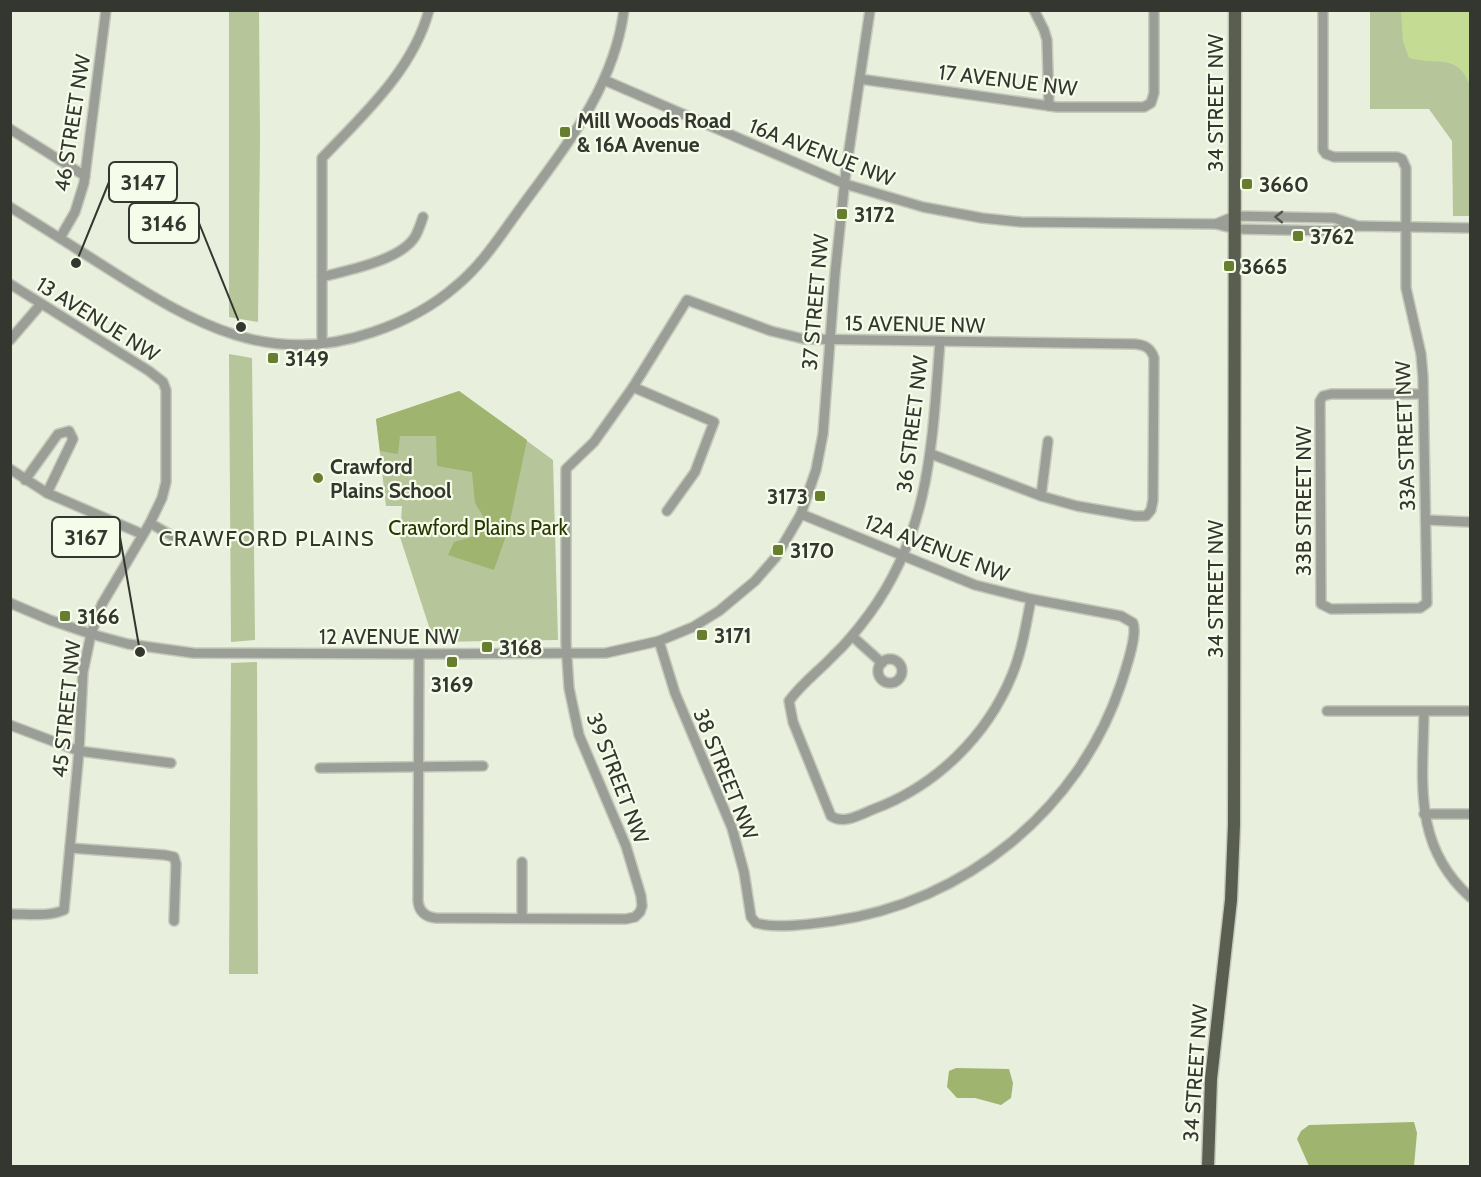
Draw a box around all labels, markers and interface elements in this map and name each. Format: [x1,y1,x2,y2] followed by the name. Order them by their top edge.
[1203,34,1228,172] street label: 34 STREET NW
[49,52,95,193] street label: 46 STREET NW
[937,59,1079,101] street label: 17 AVENUE NW
[577,108,731,157] place label: Mill Woods Road & 16A Avenue
[746,113,898,191] street label: 16A AVENUE NW
[558,125,572,139] marker: Mill Woods Road & 16A Avenue
[109,162,177,202] callout: 3147
[121,169,166,196] text: 3147
[1259,172,1309,197] place label: 3660
[1240,177,1254,191] marker: 3660
[854,202,895,227] place label: 3172
[129,203,199,243] callout: 3146
[835,207,849,221] marker: 3172
[141,210,187,237] text: 3146
[1275,211,1284,223] one-way arrow
[1310,224,1354,249] place label: 3762
[1291,229,1305,243] marker: 3762
[797,233,833,371] street label: 37 STREET NW
[1241,254,1287,279] place label: 3665
[1222,259,1236,273] marker: 3665
[32,271,164,367] street label: 13 AVENUE NW
[845,310,985,338] street label: 15 AVENUE NW
[285,346,329,371] place label: 3149
[266,351,280,365] marker: 3149
[891,354,933,494] street label: 36 STREET NW
[1390,360,1420,512] street label: 33A STREET NW
[1291,426,1316,576] street label: 33B STREET NW
[330,454,452,503] place label: Crawford Plains School
[311,471,325,485] marker: Crawford Plains School
[767,484,808,509] place label: 3173
[813,489,827,503] marker: 3173
[861,509,1013,587] street label: 12A AVENUE NW
[388,515,568,540] park label: Crawford Plains Park
[52,517,120,557] callout: 3167
[1203,520,1228,658] street label: 34 STREET NW
[64,524,109,551] text: 3167
[159,525,375,552] district label: CRAWFORD PLAINS
[790,538,834,563] place label: 3170
[771,543,785,557] marker: 3170
[77,604,120,629] place label: 3166
[58,609,72,623] marker: 3166
[714,623,752,648] place label: 3171
[319,624,459,649] street label: 12 AVENUE NW
[695,628,709,642] marker: 3171
[499,635,543,660] place label: 3168
[46,639,86,779] street label: 45 STREET NW
[480,640,494,654] marker: 3168
[445,655,459,669] marker: 3169
[431,672,473,697] place label: 3169
[688,705,764,843] street label: 38 STREET NW
[582,709,654,847] street label: 39 STREET NW
[1178,1003,1212,1143] street label: 34 STREET NW

